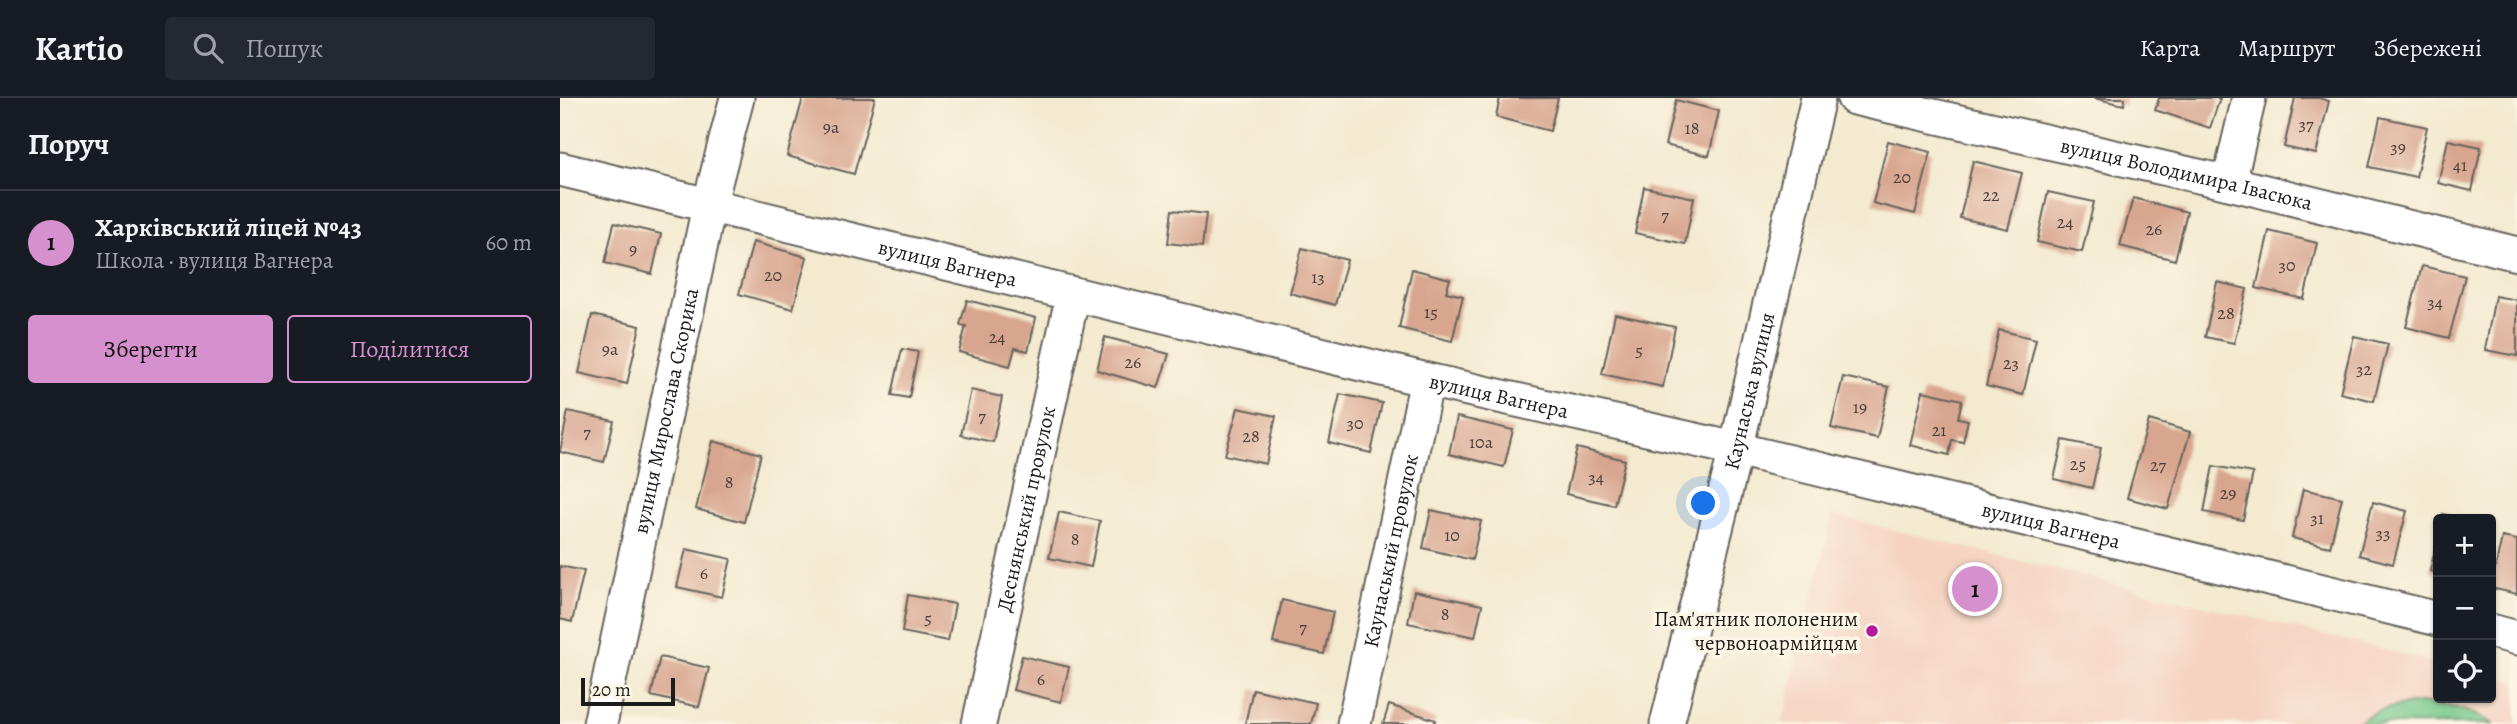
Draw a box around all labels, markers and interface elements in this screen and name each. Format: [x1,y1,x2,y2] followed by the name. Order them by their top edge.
[165,17,655,80] search box
[35,26,123,71] text: Kartio
[189,29,227,67] icon: search
[245,31,323,66] text: Пошук
[2140,32,2200,64] text: Карта
[2238,32,2335,64] text: Маршрут
[2373,32,2482,64] text: Збережені
[2298,112,2314,136] house number: 37
[823,115,840,139] house number: 9а
[1685,116,1699,140] house number: 18
[28,124,109,164] text: Поруч
[2058,131,2316,217] street label: вулиця Володимира Івасюка
[2390,135,2406,159] house number: 39
[2453,153,2467,177] house number: 41
[1893,165,1911,189] house number: 20
[1982,183,2000,207] house number: 22
[1661,203,1669,227] house number: 7
[95,210,362,245] text: Харківський ліцей №43
[2057,210,2073,234] house number: 24
[2146,217,2162,241] house number: 26
[47,227,55,258] text: 1
[485,227,532,258] text: 60 m
[875,233,1020,294] street label: вулиця Вагнера
[629,237,637,261] house number: 9
[95,245,333,276] text: Школа · вулиця Вагнера
[2278,253,2296,277] house number: 30
[764,263,782,287] house number: 20
[1311,265,1325,289] house number: 13
[626,285,705,536] street label: вулиця Мирослава Скорика
[2427,290,2443,314] house number: 34
[1424,300,1438,324] house number: 15
[2217,301,2235,325] house number: 28
[1717,310,1781,473] street label: Каунаська вулиця
[28,315,273,383] button: Зберегти
[287,315,532,383] button: Поділитися
[989,325,1005,349] house number: 24
[602,337,619,361] house number: 9а
[1635,338,1643,362] house number: 5
[1125,350,1141,374] house number: 26
[2003,351,2019,375] house number: 23
[2356,357,2372,381] house number: 32
[1427,367,1571,425] street label: вулиця Вагнера
[1853,395,1867,419] house number: 19
[978,404,986,428] house number: 7
[990,404,1062,615] street label: Деснянський провулок
[1346,411,1364,435] house number: 30
[1932,418,1946,442] house number: 21
[583,420,591,444] house number: 7
[1242,424,1260,448] house number: 28
[1469,430,1494,454] house number: 10а
[1357,451,1425,650] street label: Каунаський провулок
[2070,452,2086,476] house number: 25
[2150,453,2166,477] house number: 27
[1588,465,1604,489] house number: 34
[725,470,733,494] house number: 8
[2220,481,2236,505] house number: 29
[1686,486,1720,520] your location
[1979,495,2123,556] street label: вулиця Вагнера
[2310,506,2324,530] house number: 31
[2433,514,2496,703] map controls
[2433,514,2496,577] button: +
[2376,521,2390,545] house number: 33
[1444,523,1460,547] house number: 10
[1071,527,1079,551] house number: 8
[700,561,708,585] house number: 6
[1952,563,1998,615] pin: 1
[2433,577,2496,640] button: −
[1441,602,1449,626] house number: 8
[1654,605,1858,657] place label: Пам'ятник полоненим червоноармійцям
[924,606,932,630] house number: 5
[1299,615,1307,639] house number: 7
[1864,623,1880,639] marker: Пам'ятник полоненим червоноармійцям
[2433,640,2496,703] button: locate
[1037,667,1045,691] house number: 6
[581,675,676,707] scale bar
[592,677,631,703] text: 20 m

